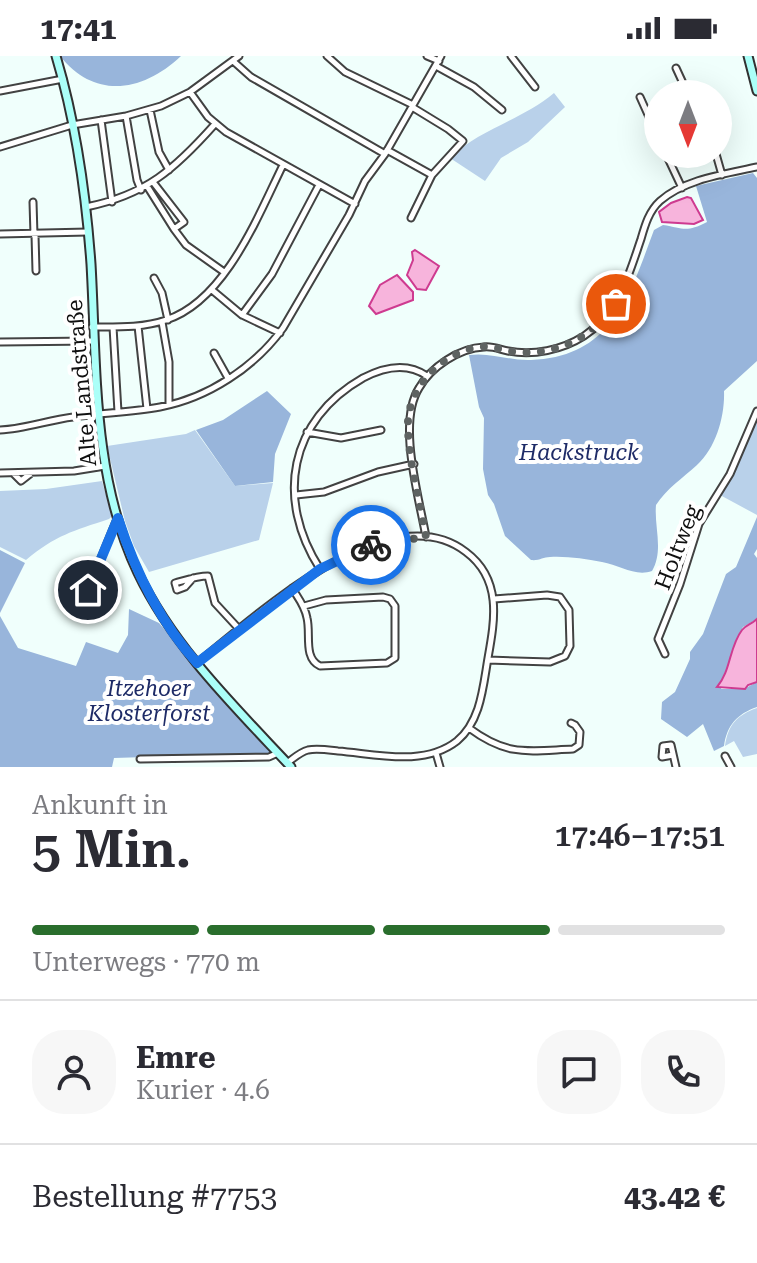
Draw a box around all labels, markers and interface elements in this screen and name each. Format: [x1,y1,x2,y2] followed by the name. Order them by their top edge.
[40,11,117,46] text: 17:41
[644,80,732,168] north arrow
[644,80,732,168] map controls
[582,270,650,338] pin
[594,282,638,326] icon: bag
[62,298,101,467] street label: Alte Landstraße
[518,440,639,465] park label: Hackstruck
[650,501,705,593] street label: Holtweg
[331,505,411,585] courier
[349,523,393,567] icon: bike
[54,556,122,624] pin
[66,568,110,612] icon: home
[87,676,211,726] park label: Itzehoer Klosterforst
[32,790,168,820] text: Ankunft in
[555,818,725,853] text: 17:46–17:51
[32,819,191,880] text: 5 Min.
[32,947,260,977] text: Unterwegs · 770 m
[32,1030,116,1114] button: person
[537,1030,621,1114] button: chat
[641,1030,725,1114] button: phone
[136,1040,216,1075] text: Emre
[136,1075,270,1105] text: Kurier · 4.6
[32,1179,277,1214] text: Bestellung #7753
[624,1179,725,1214] text: 43.42 €

